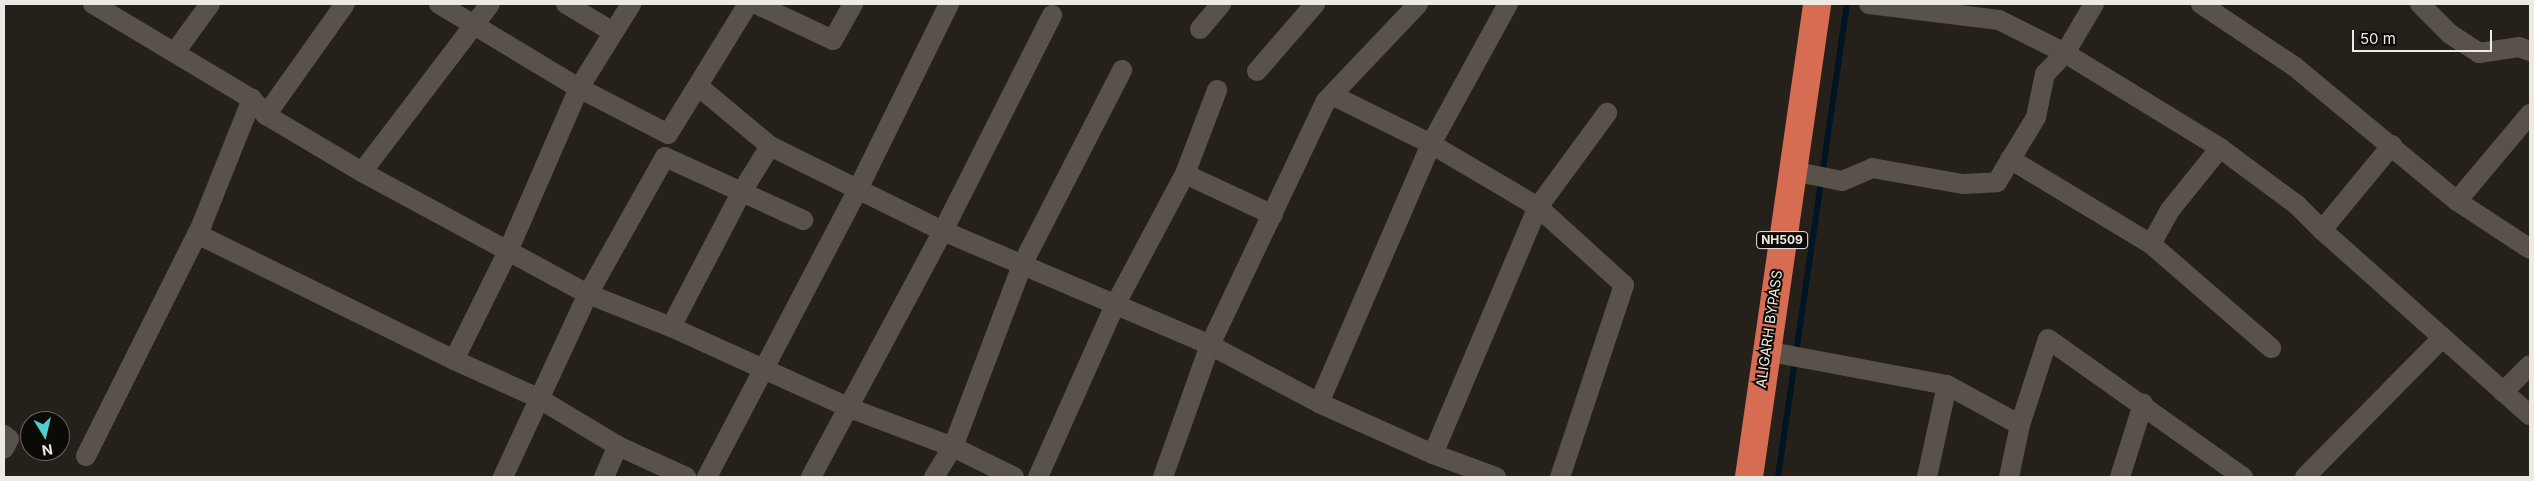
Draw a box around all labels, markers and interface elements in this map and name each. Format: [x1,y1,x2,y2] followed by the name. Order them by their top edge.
[2354,20,2494,52] scale bar
[2360,29,2396,48] text: 50 m
[1756,230,1808,250] road number: NH509
[1752,269,1786,389] street label: ALIGARH BYPASS
[20,411,70,461] north arrow
[41,441,54,460] text: N

